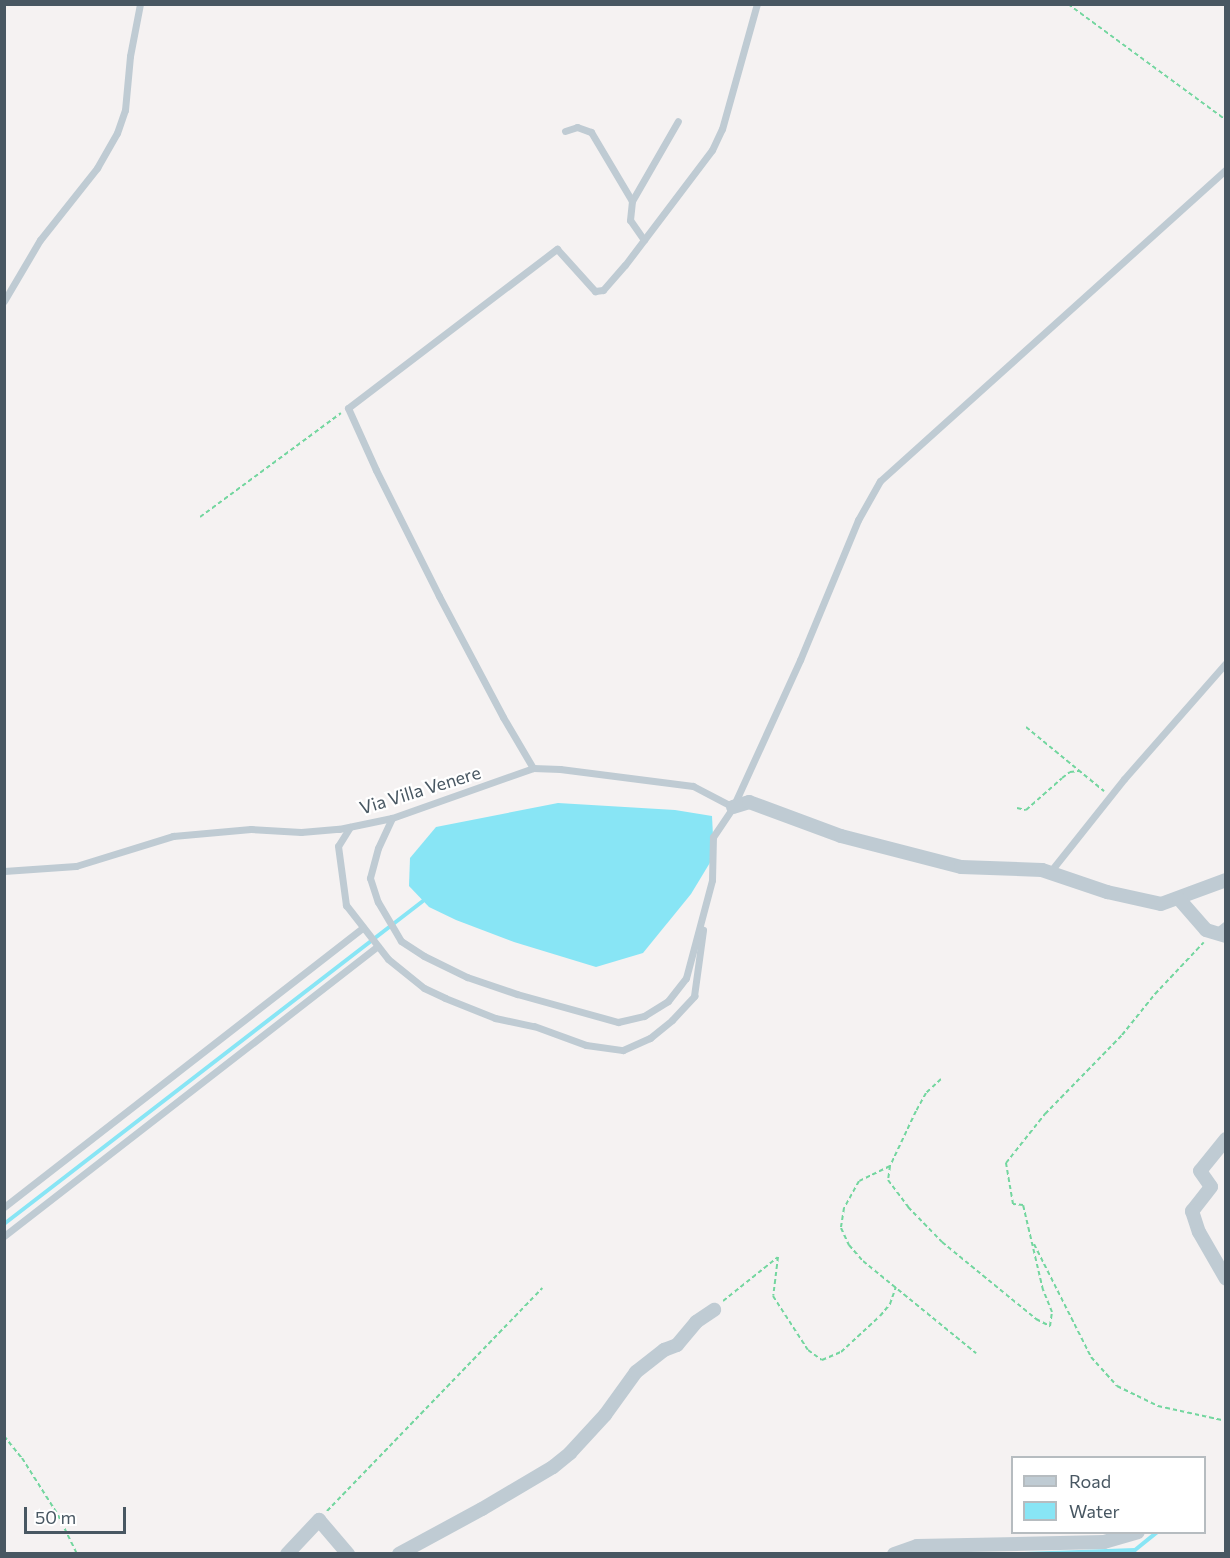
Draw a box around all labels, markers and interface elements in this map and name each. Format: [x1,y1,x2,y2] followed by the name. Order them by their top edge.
[357,761,483,819] street label: Via Villa Venere
[1011,1456,1206,1534] legend
[1069,1470,1111,1492] text: Road
[27,1495,129,1533] scale bar
[1069,1500,1120,1522] text: Water
[35,1506,76,1528] text: 50 m

